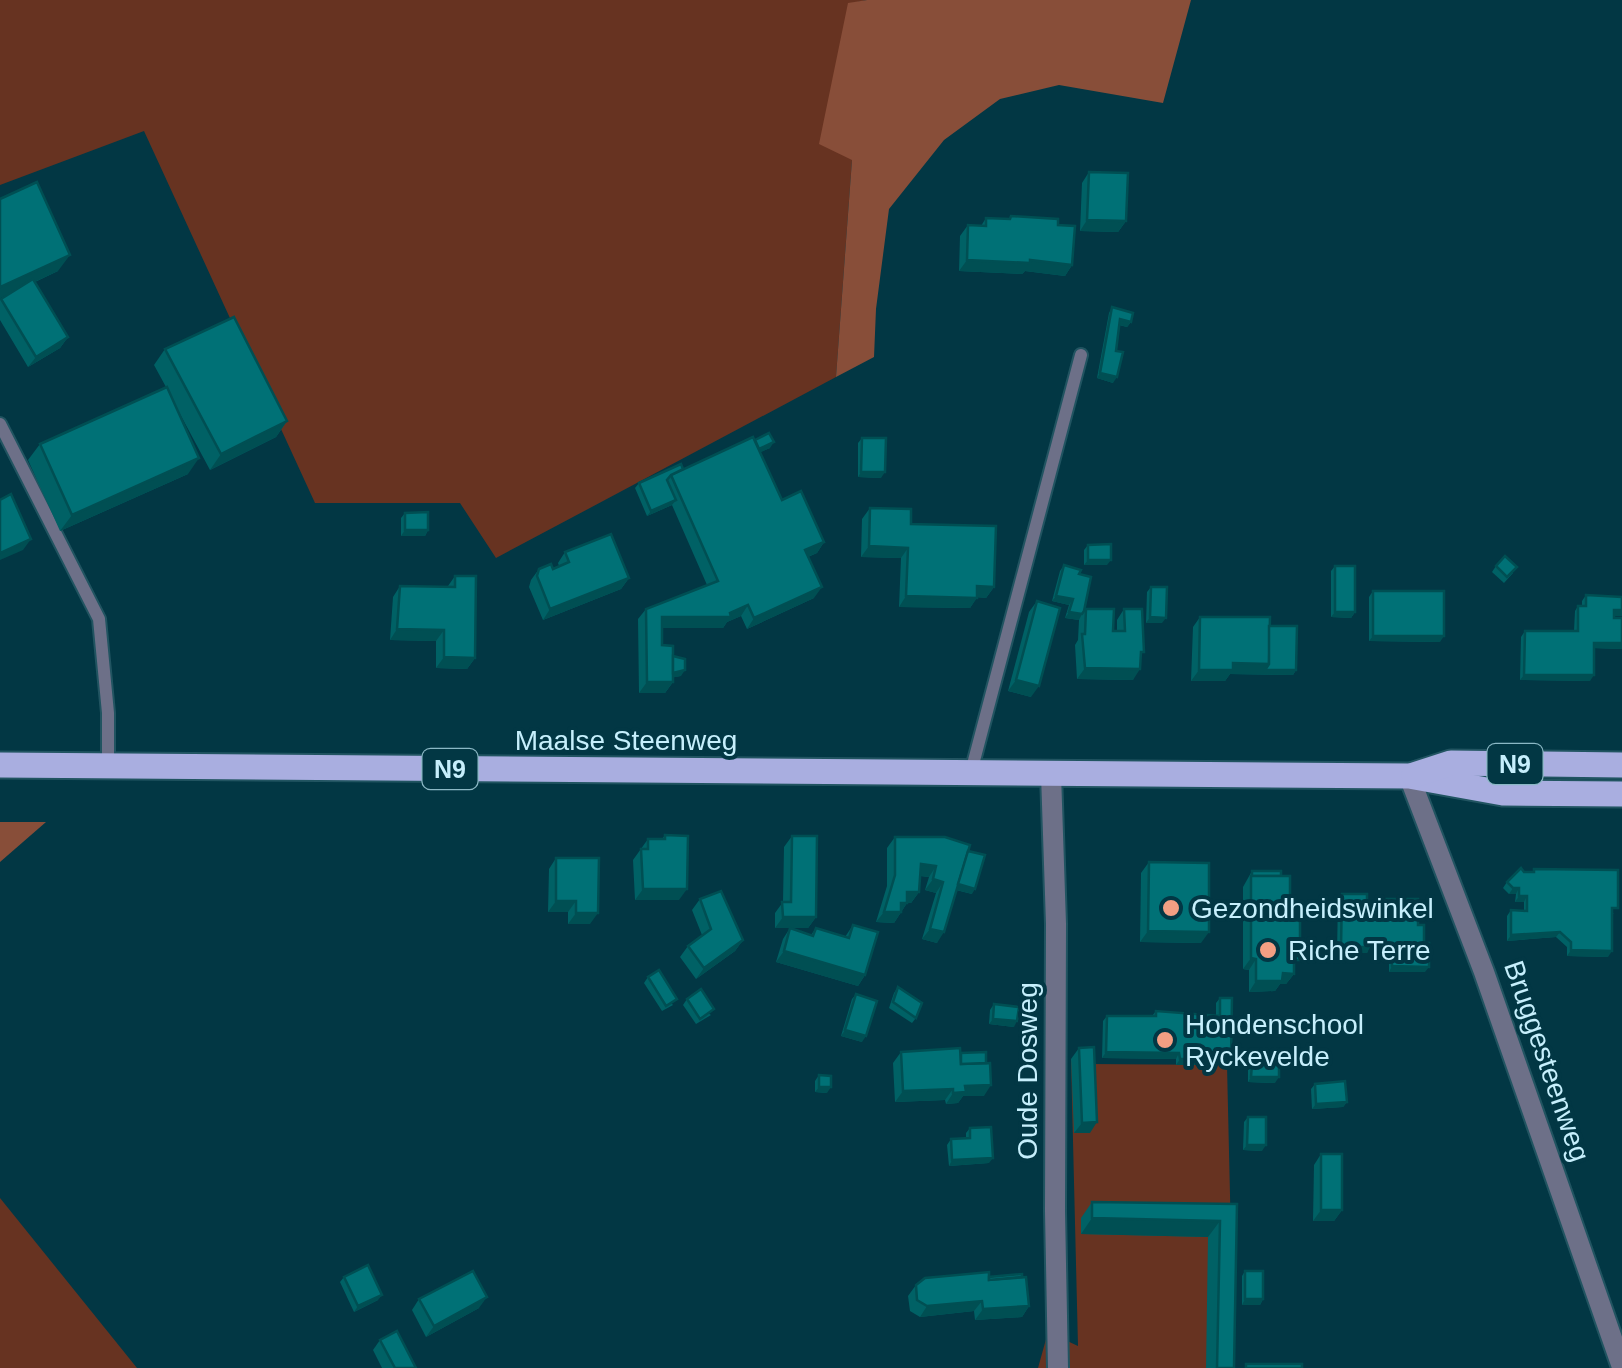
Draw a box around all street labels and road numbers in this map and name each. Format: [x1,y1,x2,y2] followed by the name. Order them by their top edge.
[515,725,737,756] street label: Maalse Steenweg
[1488,744,1542,784] road number: N9
[422,749,478,789] road number: N9
[1498,957,1596,1165] street label: Bruggesteenweg
[1012,982,1043,1160] street label: Oude Dosweg

